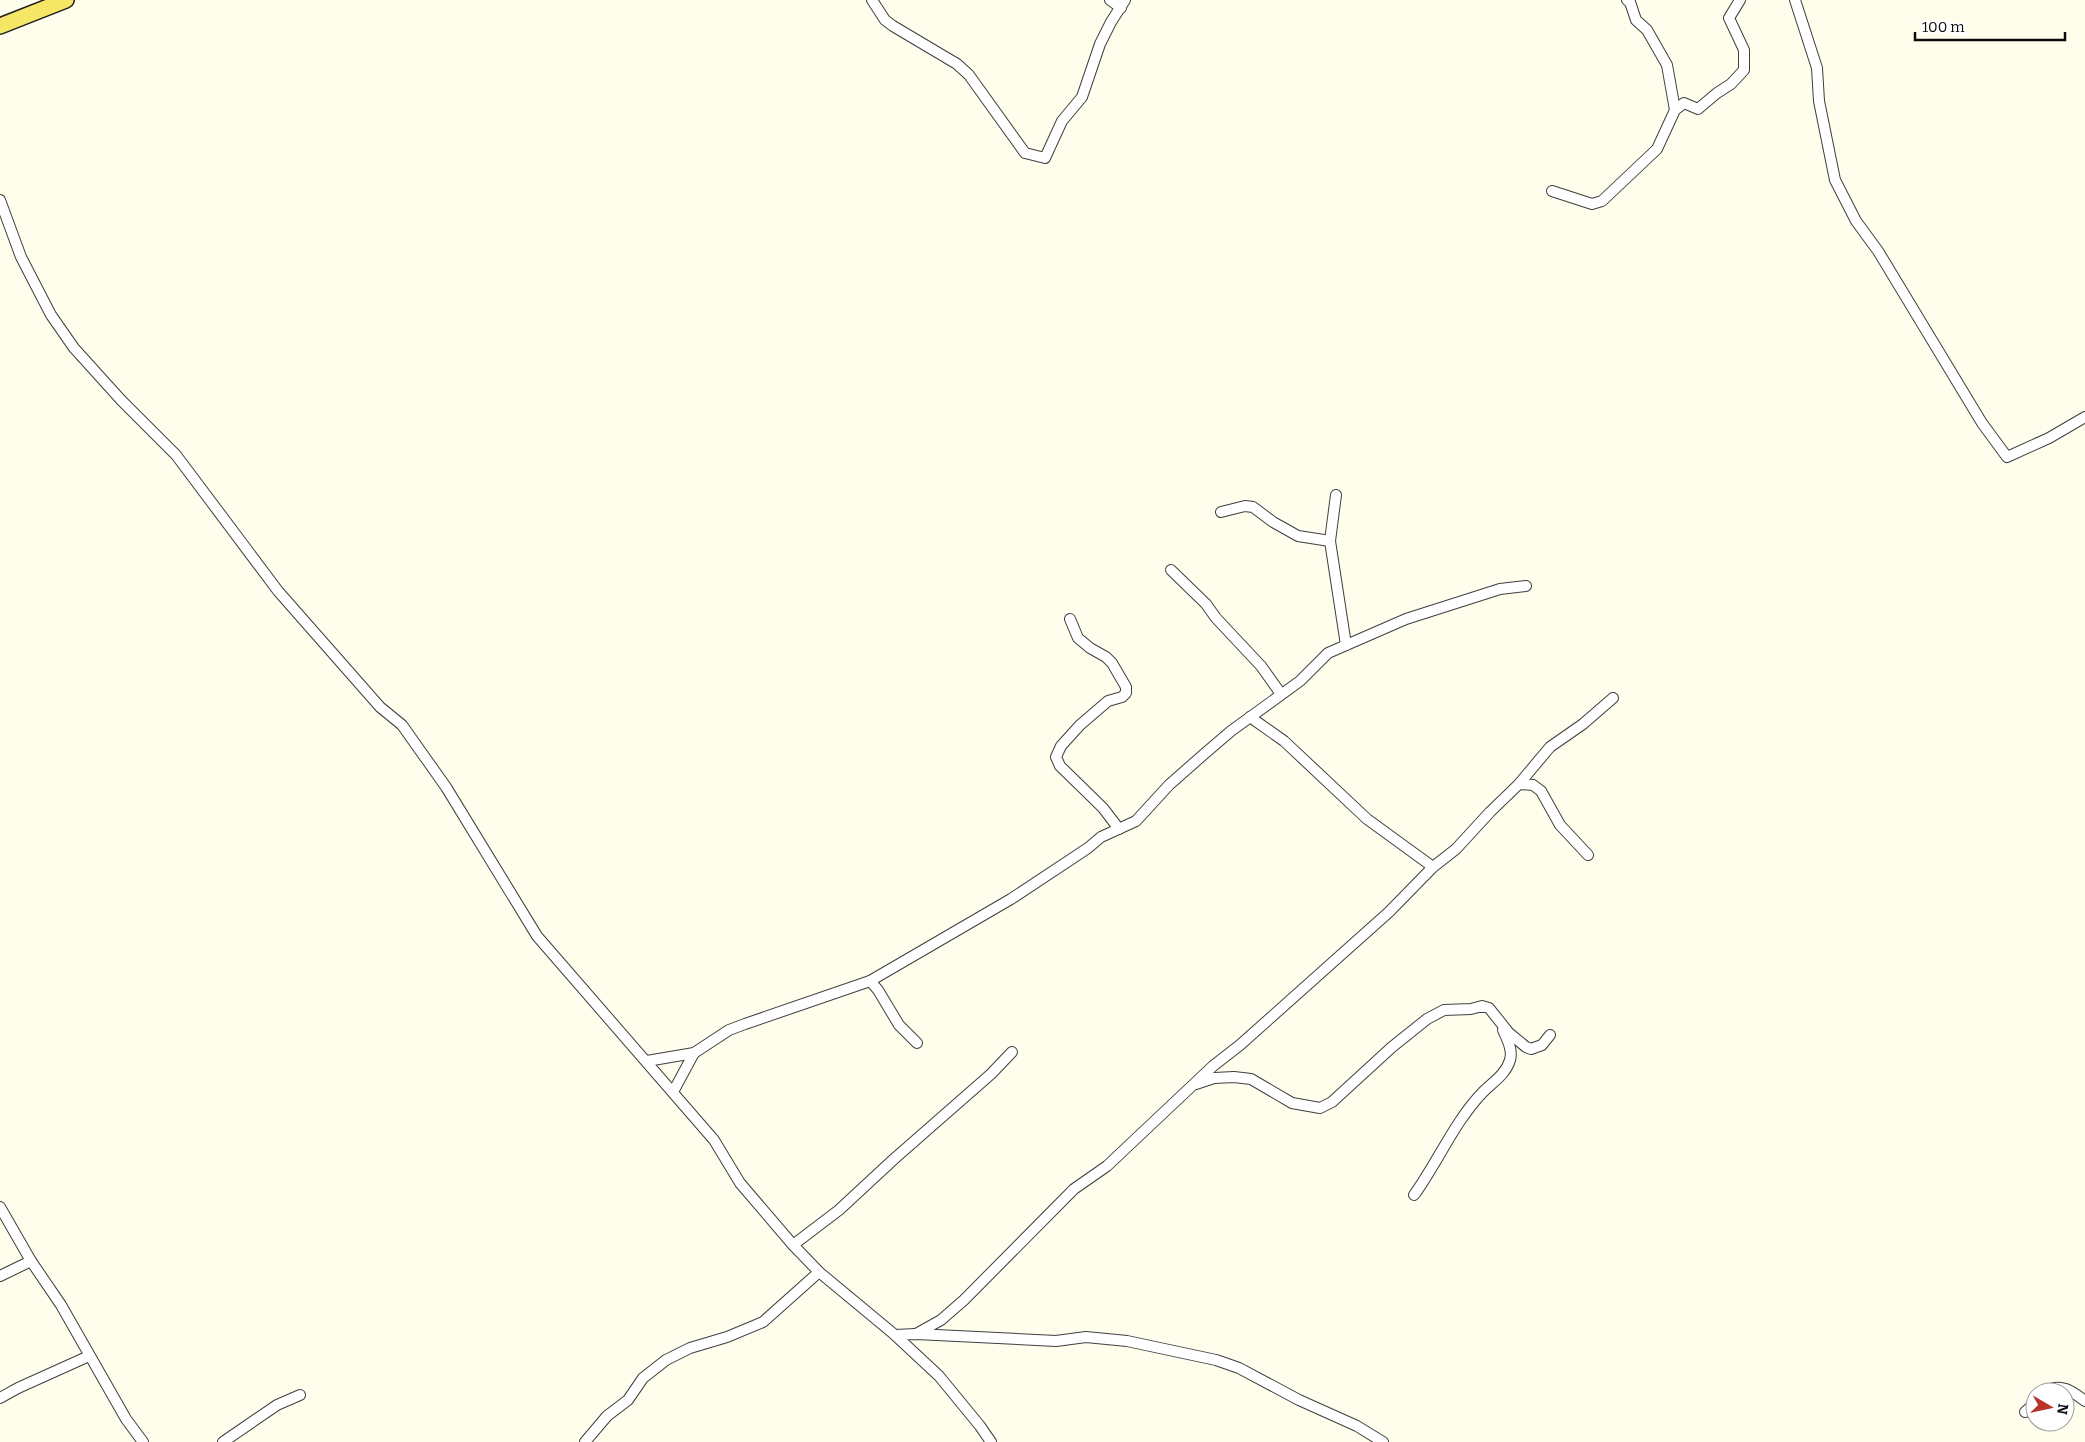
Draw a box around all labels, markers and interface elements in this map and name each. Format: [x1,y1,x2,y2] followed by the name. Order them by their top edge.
[1915,10,2065,42] scale bar
[1922,18,1965,36] text: 100 m
[2025,1382,2075,1432] north arrow
[2053,1402,2072,1416] text: N

